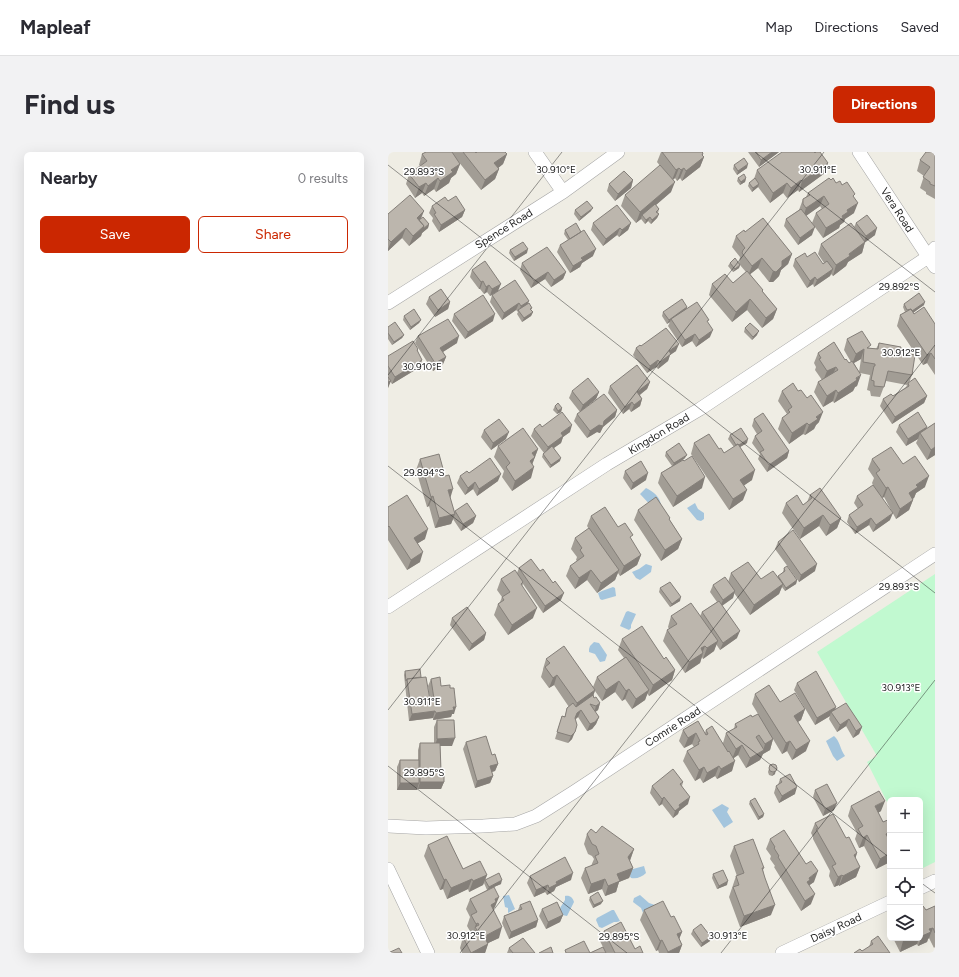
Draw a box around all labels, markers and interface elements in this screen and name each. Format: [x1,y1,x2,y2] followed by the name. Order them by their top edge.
[20,16,91,39] text: Mapleaf
[765,19,793,36] text: Map
[815,19,878,36] text: Directions
[900,19,939,36] text: Saved
[833,86,935,123] button: Directions
[24,87,115,121] text: Find us
[536,163,576,176] text: 30.910°E
[799,163,837,176] text: 30.911°E
[404,165,444,178] text: 29.893°S
[40,168,98,188] text: Nearby
[298,171,348,186] text: 0 results
[878,185,916,235] street label: Vera Road
[473,206,535,252] street label: Spence Road
[40,216,190,253] button: Save
[198,216,348,253] button: Share
[879,280,919,293] text: 29.892°S
[882,346,921,359] text: 30.912°E
[402,360,442,373] text: 30.910°E
[626,411,692,457] street label: Kingdon Road
[403,466,445,479] text: 29.894°S
[879,580,919,593] text: 29.893°S
[882,681,920,694] text: 30.913°E
[403,695,441,708] text: 30.911°E
[643,704,703,750] street label: Comrie Road
[404,766,444,779] text: 29.895°S
[887,797,923,941] map controls
[887,797,923,833] button: +
[887,833,923,869] button: −
[887,869,923,905] button: locate
[887,905,923,941] button: layers
[808,911,864,945] street label: Daisy Road
[447,929,486,942] text: 30.912°E
[709,929,747,942] text: 30.913°E
[599,930,639,943] text: 29.895°S

